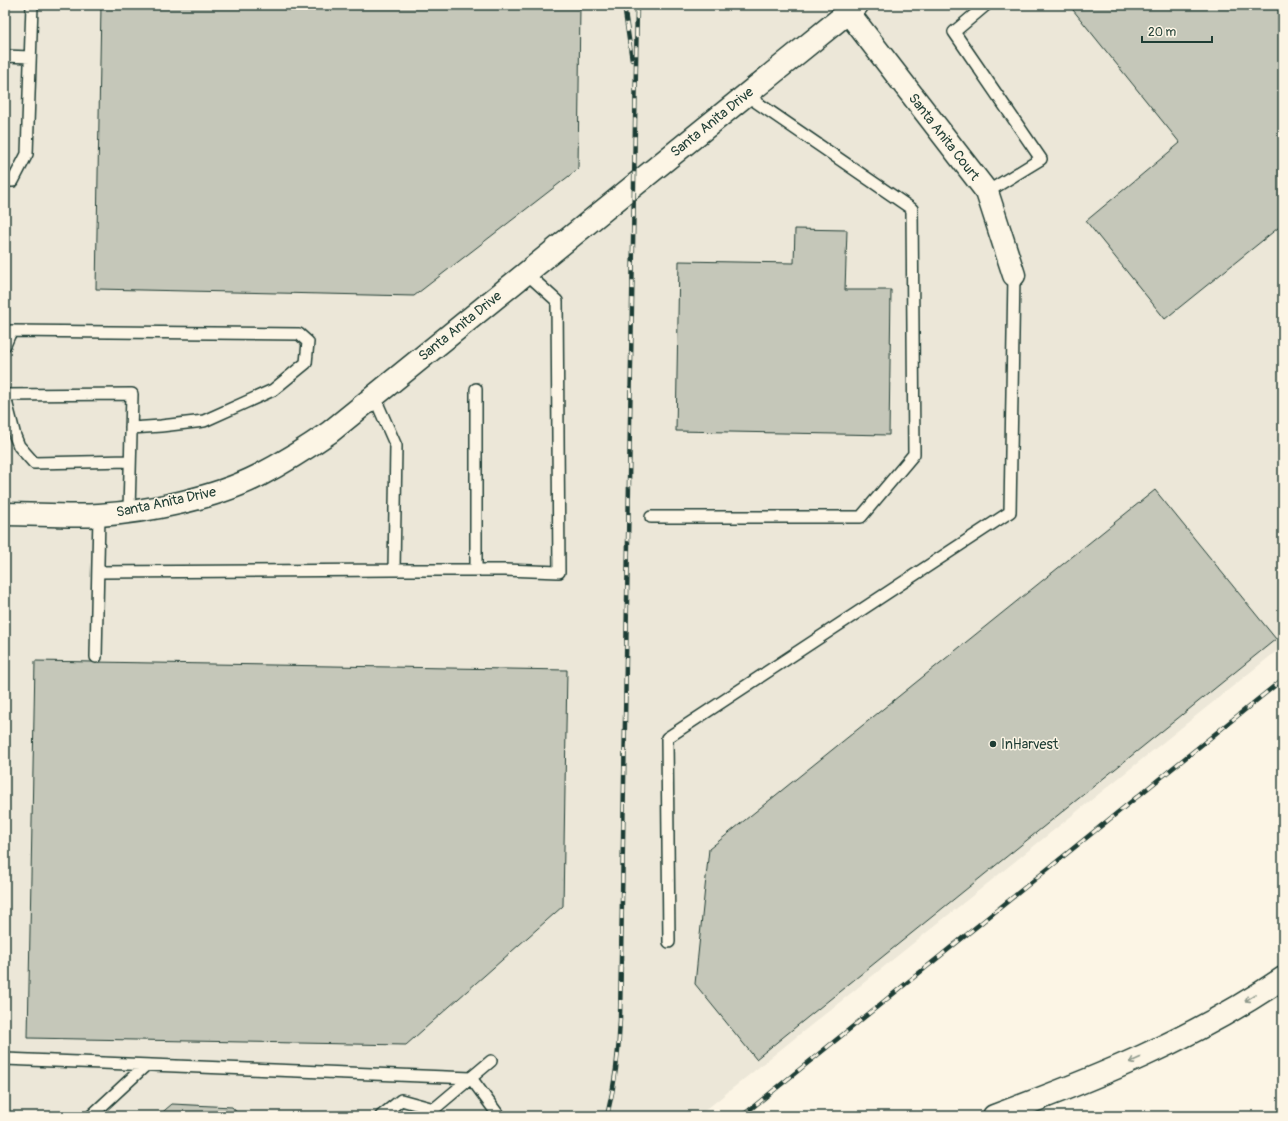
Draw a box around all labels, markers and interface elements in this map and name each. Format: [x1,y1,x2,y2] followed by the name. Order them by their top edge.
[1142,18,1212,44] scale bar
[1148,25,1177,40] text: 20 m
[667,83,757,161] street label: Santa Anita Drive
[905,90,983,184] street label: Santa Anita Court
[415,287,505,365] street label: Santa Anita Drive
[114,483,218,521] street label: Santa Anita Drive
[1001,736,1059,753] place label: InHarvest
[988,739,998,749] marker: InHarvest
[1244,995,1256,1003] one-way arrow
[1130,1056,1142,1064] one-way arrow

